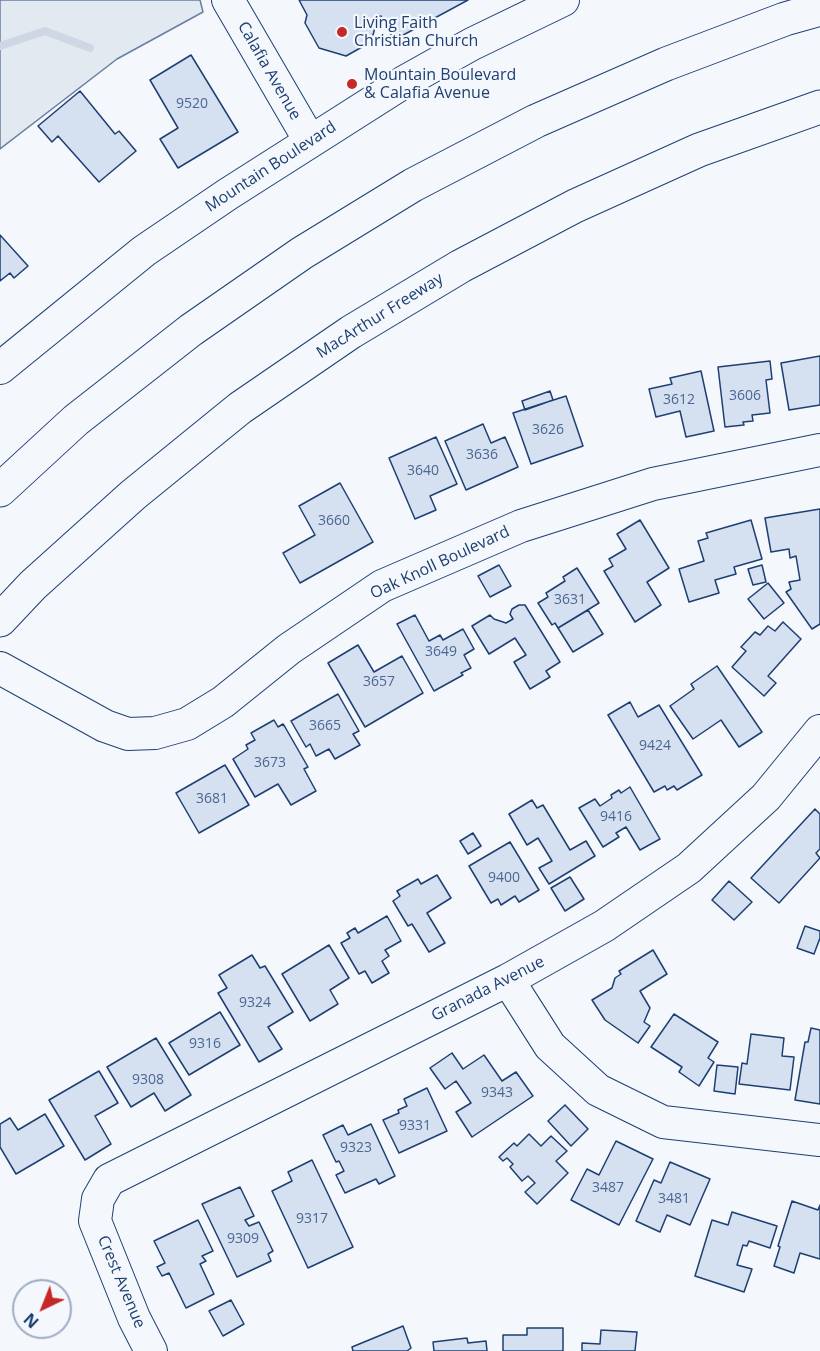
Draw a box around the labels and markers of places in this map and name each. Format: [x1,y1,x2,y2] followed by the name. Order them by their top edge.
[354,13,478,51] place label: Living Faith Christian Church
[335,25,349,39] marker: Living Faith Christian Church
[364,65,516,103] place label: Mountain Boulevard & Calafia Avenue
[345,77,359,91] marker: Mountain Boulevard & Calafia Avenue

